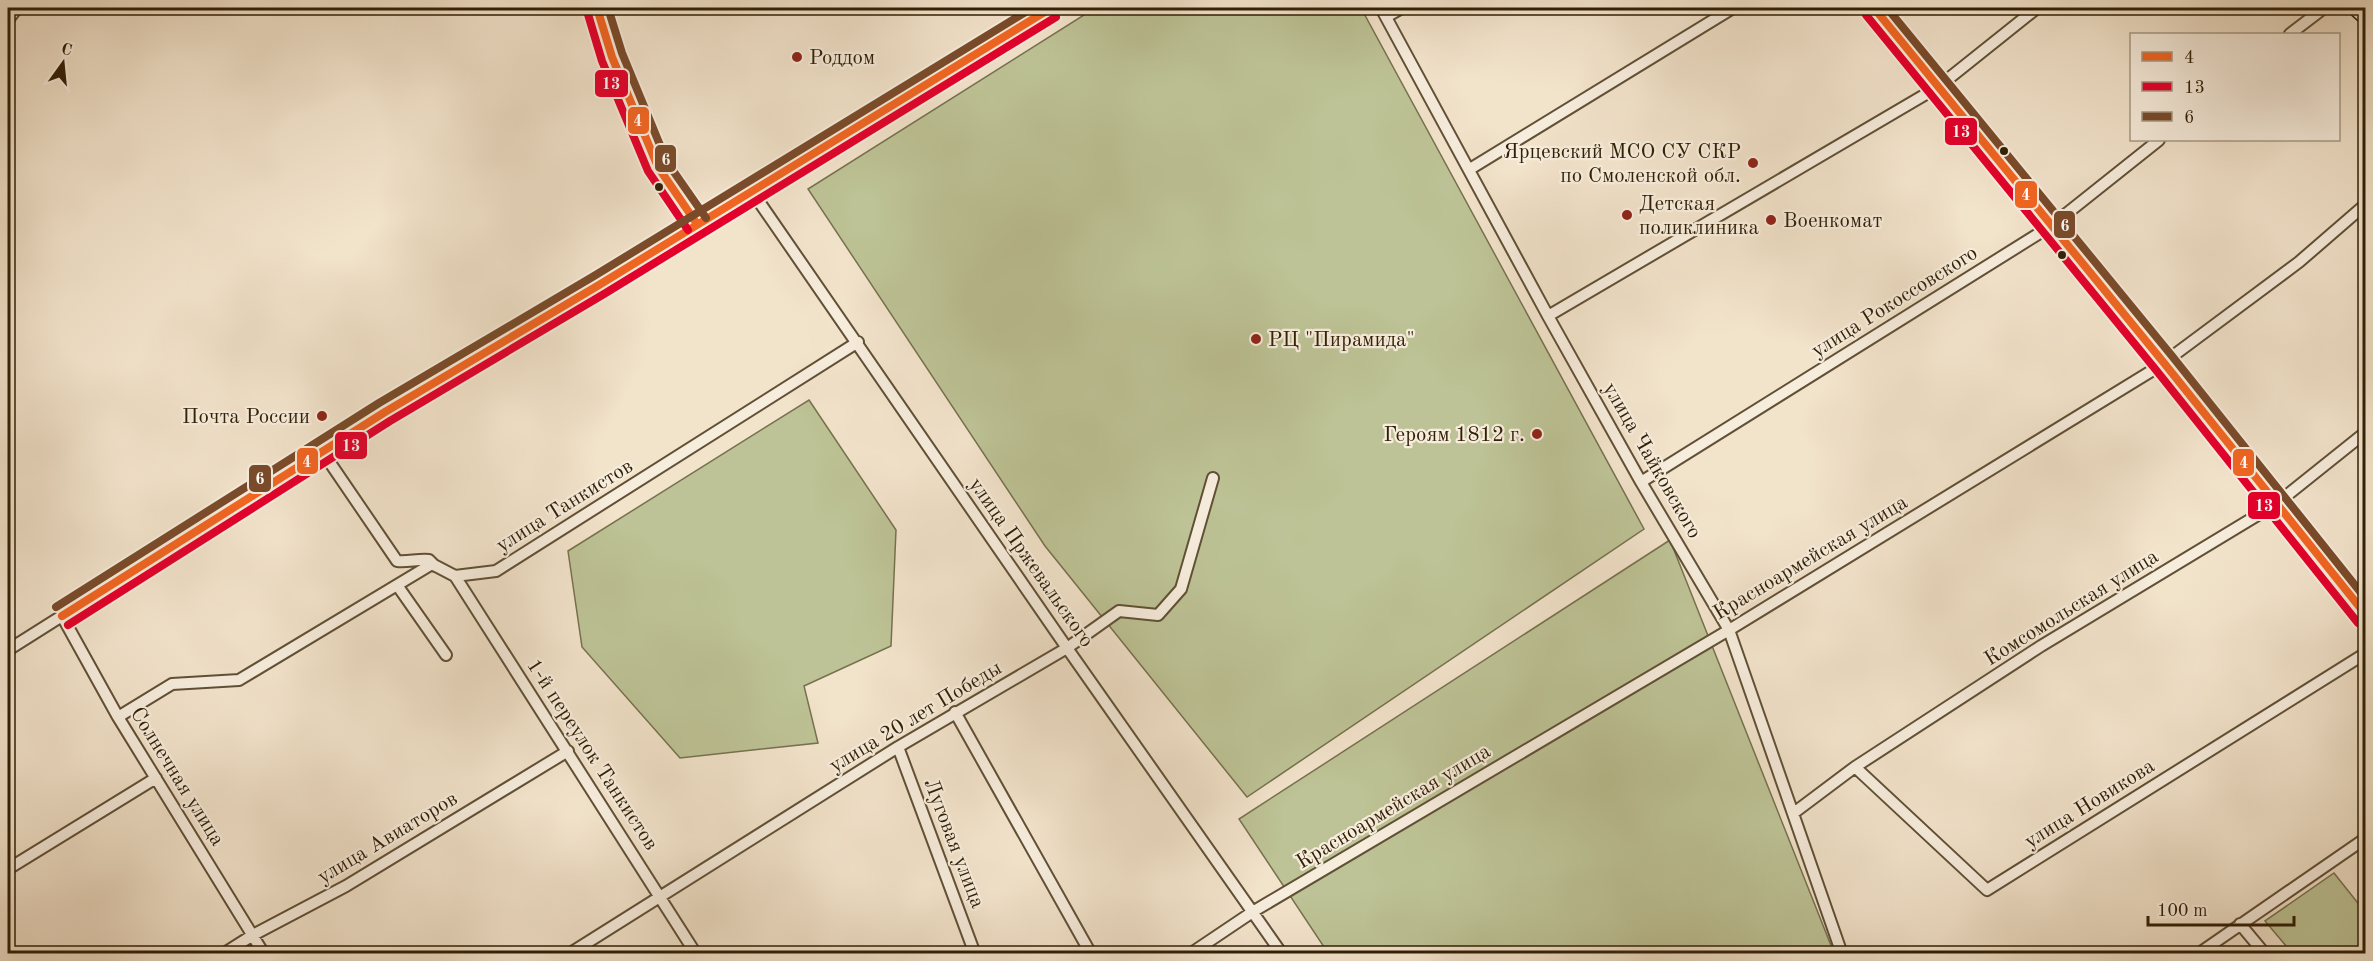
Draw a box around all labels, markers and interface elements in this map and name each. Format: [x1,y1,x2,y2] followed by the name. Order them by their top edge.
[33,33,93,93] north arrow
[2130,33,2340,141] legend
[59,41,74,60] text: С
[809,48,875,69] place label: Роддом
[2184,49,2194,67] text: 4
[790,50,804,64] marker: Роддом
[594,69,629,98] line badge: 13
[602,77,620,93] text: 13
[2184,79,2205,97] text: 13
[627,106,650,135] line badge: 4
[2184,109,2194,127] text: 6
[633,114,643,130] text: 4
[1944,117,1978,146] line badge: 13
[1952,125,1970,141] text: 13
[1503,142,1741,187] place label: Ярцевский МСО СУ СКР по Смоленской обл.
[654,144,677,173] line badge: 6
[1998,145,2010,157] unlabelled marker
[661,153,671,169] text: 6
[1746,156,1760,170] marker: Ярцевский МСО СУ СКР по Смоленской обл.
[2014,180,2038,209] line badge: 4
[653,181,665,193] unlabelled marker
[2021,188,2031,204] text: 4
[1639,194,1759,239] place label: Детская поликлиника
[1620,208,1634,222] marker: Детская поликлиника
[2053,210,2076,239] line badge: 6
[1783,211,1883,232] place label: Военкомат
[1764,213,1778,227] marker: Военкомат
[2060,219,2070,235] text: 6
[1808,243,1982,362] street label: улица Рокоссовского
[2056,249,2068,261] unlabelled marker
[1268,330,1415,351] place label: РЦ "Пирамида"
[1249,332,1263,346] marker: РЦ "Пирамида"
[1599,379,1705,542] street label: улица Чайковского
[182,407,310,428] place label: Почта России
[315,409,329,423] marker: Почта России
[1383,425,1525,446] place label: Героям 1812 г.
[1530,427,1544,441] marker: Героям 1812 г.
[334,431,368,460] line badge: 13
[342,439,360,455] text: 13
[296,447,319,475] line badge: 4
[2232,448,2255,477] line badge: 4
[302,455,312,471] text: 4
[493,456,637,557] street label: улица Танкистов
[2239,456,2249,472] text: 4
[248,464,272,493] line badge: 6
[255,472,265,488] text: 6
[964,474,1097,651] street label: улица Пржевальского
[2247,491,2281,520] line badge: 13
[1710,492,1912,625] street label: Красноармейская улица
[2255,499,2273,515] text: 13
[1981,546,2163,670] street label: Комсомольская улица
[522,655,661,854] street label: 1-й переулок Танкистов
[826,657,1006,777] street label: улица 20 лет Победы
[126,704,228,850] street label: Солнечная улица
[1293,741,1495,874] street label: Красноармейская улица
[2021,756,2159,853] street label: улица Новикова
[919,776,988,911] street label: Луговая улица
[314,788,461,888] street label: улица Авиаторов
[2148,889,2294,927] scale bar
[2157,902,2208,920] text: 100 m

